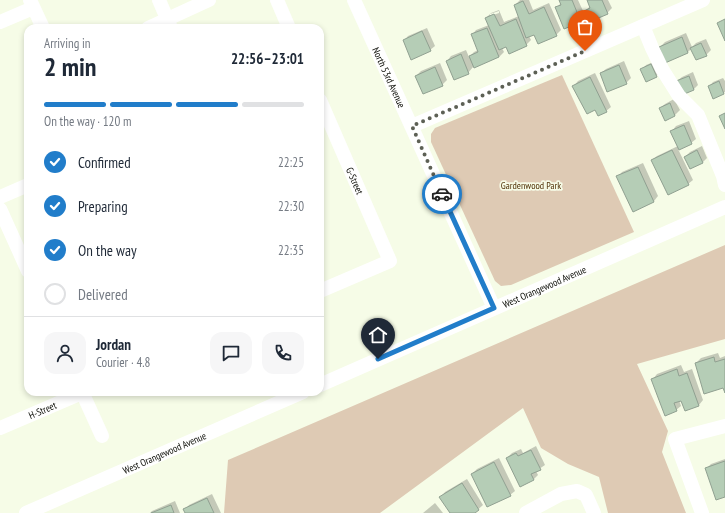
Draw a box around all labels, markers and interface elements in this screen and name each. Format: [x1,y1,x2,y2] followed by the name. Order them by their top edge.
[568,10,602,51] pin
[574,16,596,38] icon: bag
[44,35,91,52] text: Arriving in
[370,45,409,110] street label: North 53rd Avenue
[231,49,304,68] text: 22:56–23:01
[44,50,97,83] text: 2 min
[44,113,131,130] text: On the way · 120 m
[44,151,66,173] icon: check
[78,153,131,172] text: Confirmed
[278,154,304,171] text: 22:25
[343,165,367,197] street label: G-Street
[422,174,462,214] courier
[501,179,561,192] park label: Gardenwood Park
[431,183,453,205] icon: car
[44,195,66,217] icon: check
[78,197,128,216] text: Preparing
[278,198,304,215] text: 22:30
[44,239,66,261] icon: check
[78,241,137,260] text: On the way
[278,242,304,259] text: 22:35
[501,262,588,310] street label: West Orangewood Avenue
[78,285,128,304] text: Delivered
[361,318,395,359] pin
[367,324,389,346] icon: home
[44,332,86,374] button: person
[210,332,252,374] button: chat
[262,332,304,374] button: phone
[96,335,131,354] text: Jordan
[96,354,150,371] text: Courier · 4.8
[26,398,58,422] street label: H-Street
[121,429,208,476] street label: West Orangewood Avenue

